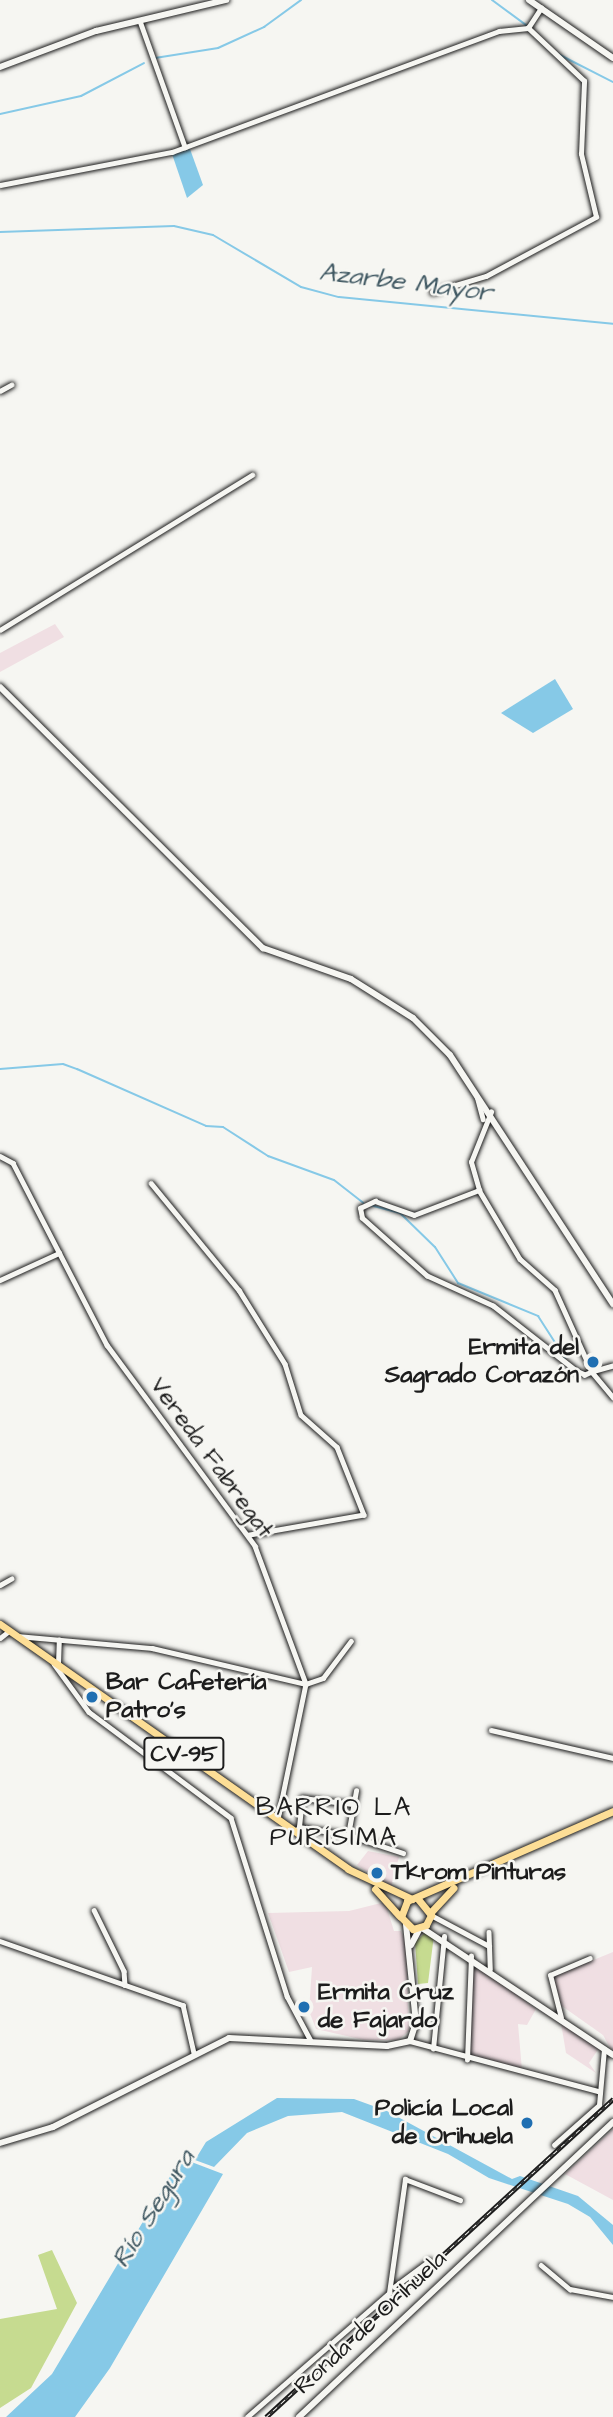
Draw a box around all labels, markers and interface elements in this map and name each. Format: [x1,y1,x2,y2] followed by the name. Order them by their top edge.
[318,257,494,309] water label: Azarbe Mayor
[385,1334,579,1390] place label: Ermita del Sagrado Corazón
[585,1354,601,1370] marker: Ermita del Sagrado Corazón
[143,1372,279,1544] street label: Vereda Fabregat
[106,1669,266,1725] place label: Bar Cafetería Patro's
[84,1689,100,1705] marker: Bar Cafetería Patro's
[142,1735,226,1774] road number: CV-95
[257,1792,411,1854] district label: BARRIO LA PURÍSIMA
[391,1859,566,1887] place label: Tkrom Pinturas
[369,1865,385,1881] marker: Tkrom Pinturas
[318,1979,454,2035] place label: Ermita Cruz de Fajardo
[296,1999,312,2015] marker: Ermita Cruz de Fajardo
[375,2095,513,2151] place label: Policía Local de Orihuela
[519,2115,535,2131] marker: Policía Local de Orihuela
[106,2145,202,2273] water label: Río Segura
[289,2245,453,2401] street label: Ronda de Orihuela

